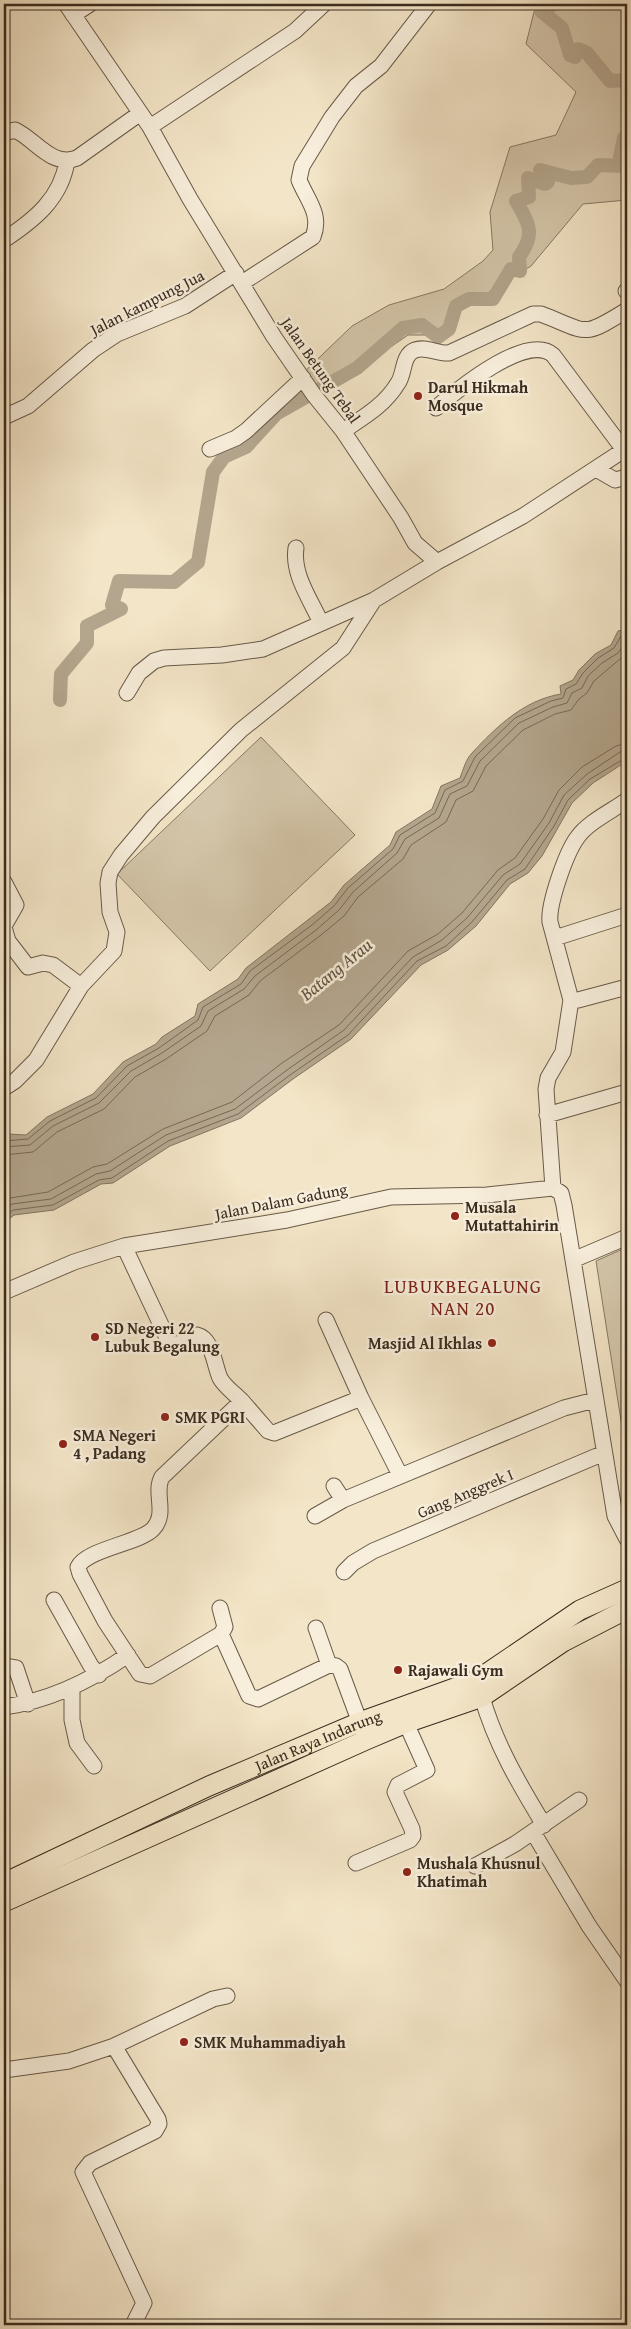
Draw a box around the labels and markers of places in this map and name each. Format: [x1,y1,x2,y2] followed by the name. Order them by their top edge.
[428,375,529,417] place label: Darul Hikmah Mosque
[412,390,424,402] marker: Darul Hikmah Mosque
[465,1195,559,1237] place label: Musala Mutattahirin
[449,1210,461,1222] marker: Musala Mutattahirin
[105,1316,220,1358] place label: SD Negeri 22 Lubuk Begalung
[89,1331,101,1343] marker: SD Negeri 22 Lubuk Begalung
[368,1331,482,1355] place label: Masjid Al Ikhlas
[486,1337,498,1349] marker: Masjid Al Ikhlas
[175,1405,245,1429] place label: SMK PGRI
[159,1411,171,1423] marker: SMK PGRI
[73,1423,156,1465] place label: SMA Negeri 4 , Padang
[57,1438,69,1450] marker: SMA Negeri 4 , Padang
[408,1658,504,1682] place label: Rajawali Gym
[392,1664,404,1676] marker: Rajawali Gym
[417,1851,540,1893] place label: Mushala Khusnul Khatimah
[401,1866,413,1878] marker: Mushala Khusnul Khatimah
[194,2030,346,2054] place label: SMK Muhammadiyah
[178,2036,190,2048] marker: SMK Muhammadiyah

